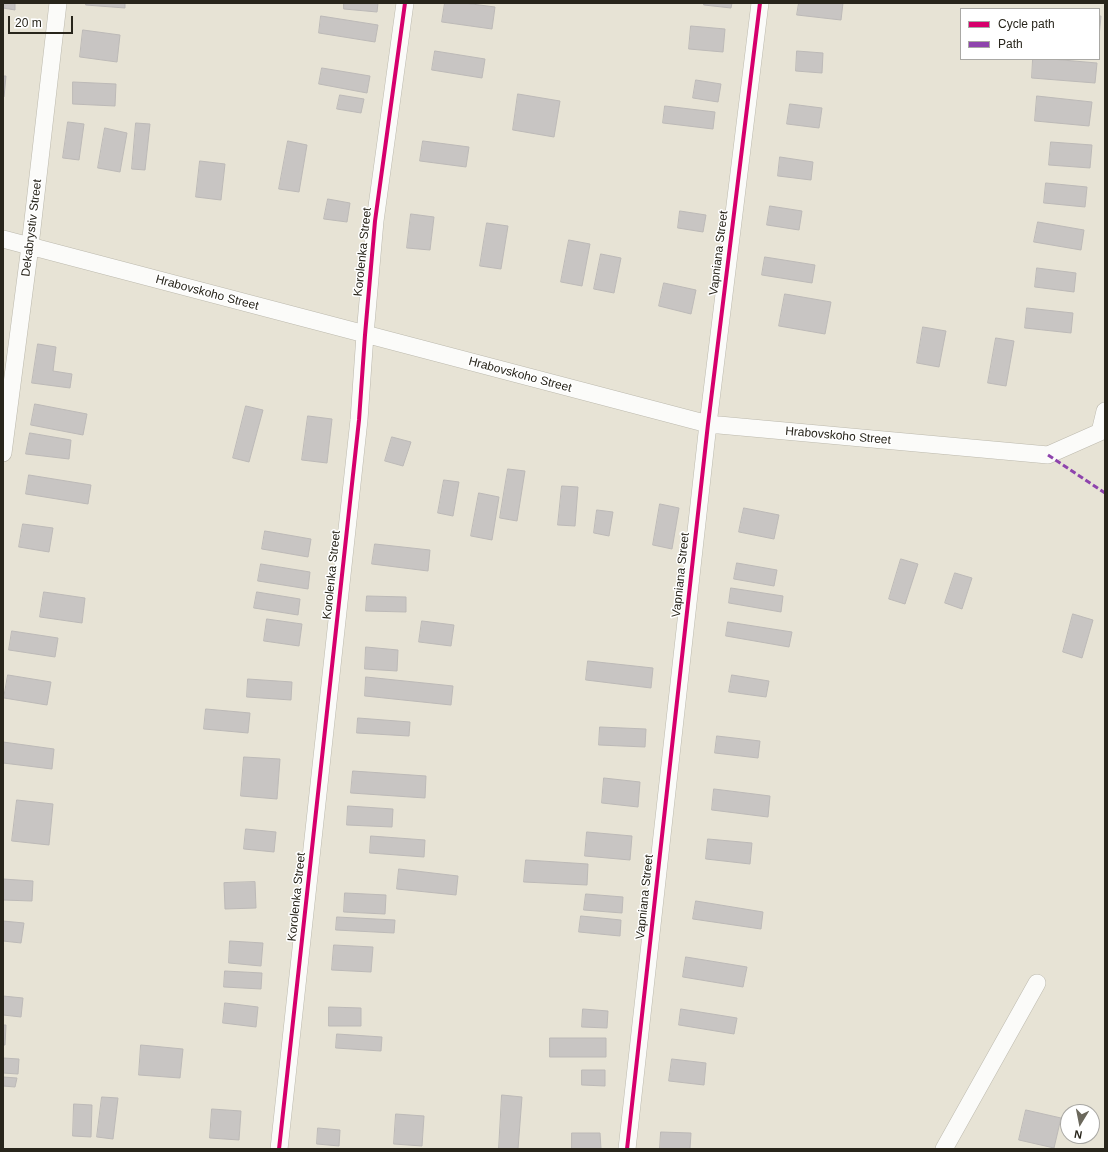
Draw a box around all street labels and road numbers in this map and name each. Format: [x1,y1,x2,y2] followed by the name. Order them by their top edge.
[19,178,45,278] street label: Dekabrystiv Street
[351,207,375,297] street label: Korolenka Street
[707,210,731,296] street label: Vapniana Street
[154,272,260,314] street label: Hrabovskoho Street
[467,354,573,396] street label: Hrabovskoho Street
[785,424,891,448] street label: Hrabovskoho Street
[320,530,344,620] street label: Korolenka Street
[669,532,693,618] street label: Vapniana Street
[285,852,309,942] street label: Korolenka Street
[633,854,657,940] street label: Vapniana Street

